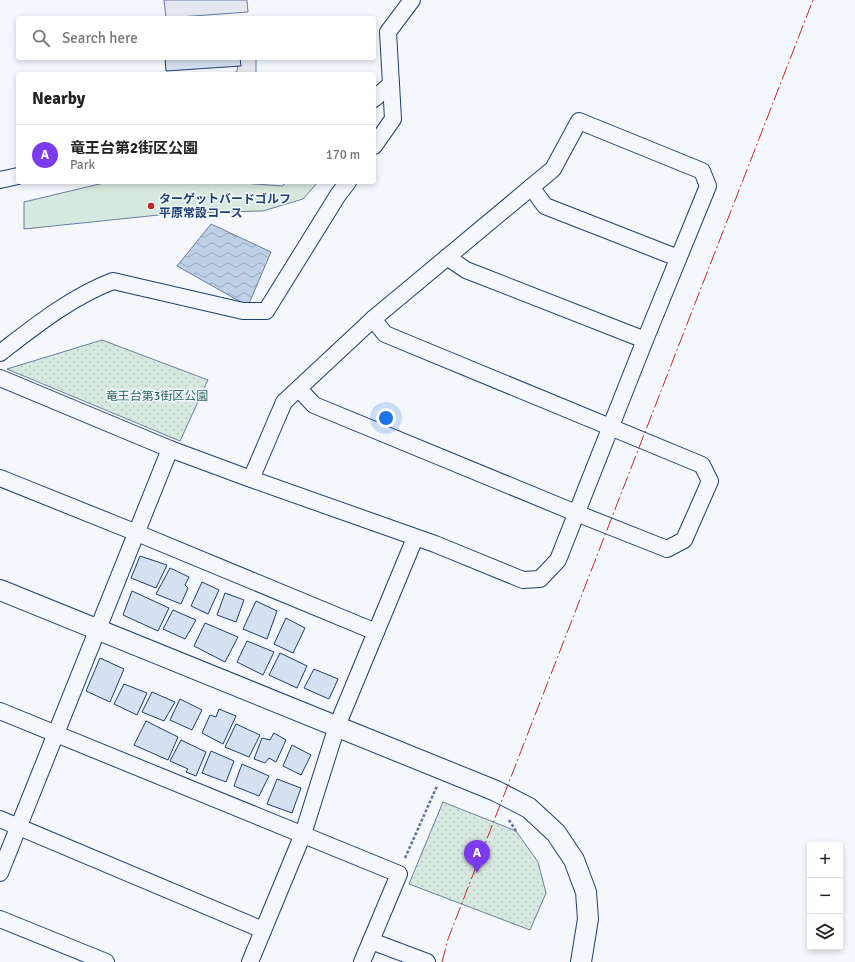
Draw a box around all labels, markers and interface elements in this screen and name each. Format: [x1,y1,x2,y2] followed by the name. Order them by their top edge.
[16,16,376,60] search box
[30,27,52,49] icon: search
[62,29,138,47] text: Search here
[32,88,85,109] text: Nearby
[70,139,198,157] text: 竜王台第2街区公園
[41,147,49,163] text: A
[326,147,360,163] text: 170 m
[70,157,95,173] text: Park
[159,192,291,221] place label: ターゲットバードゴルフ 平原常設コース
[146,201,156,211] marker: ターゲットバードゴルフ 平原常設コース
[106,389,208,404] park label: 竜王台第3街区公園
[376,408,396,428] your location
[464,840,490,873] pin: A
[807,842,843,950] map controls
[807,842,843,878] button: +
[807,878,843,914] button: −
[807,914,843,950] button: layers

